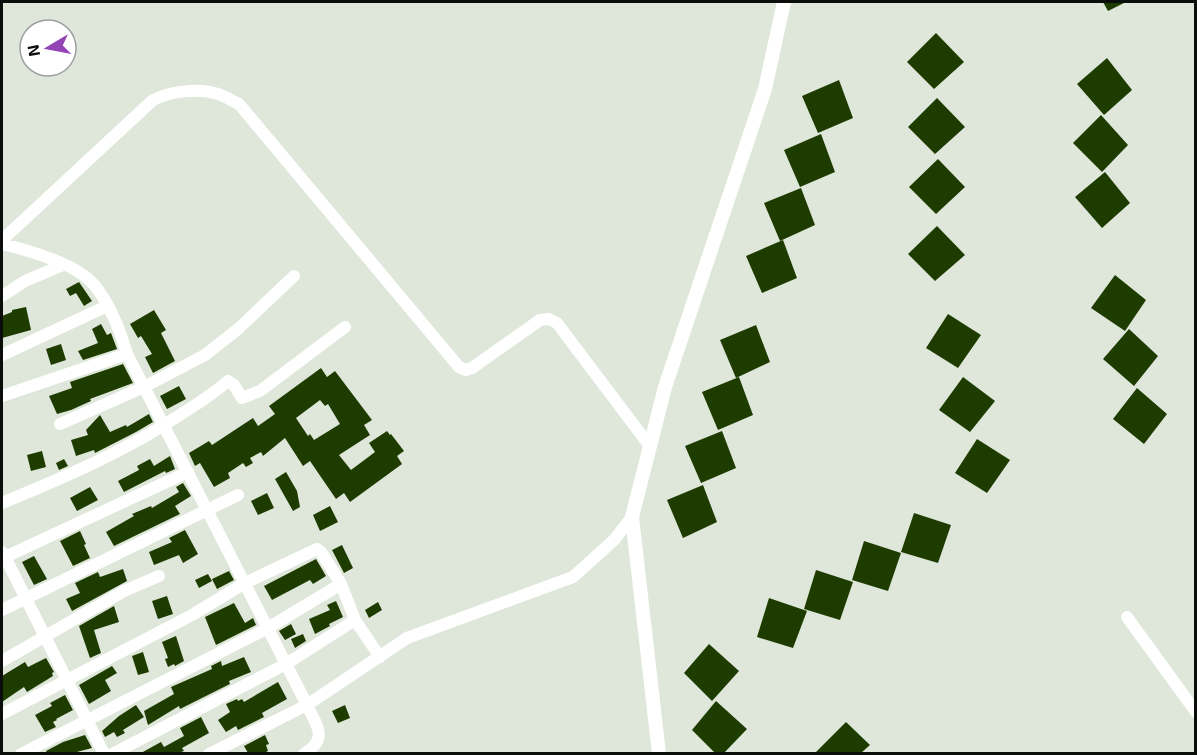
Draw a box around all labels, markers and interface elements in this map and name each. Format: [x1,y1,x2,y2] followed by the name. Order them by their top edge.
[18,18,78,78] north arrow
[22,43,43,58] text: N

